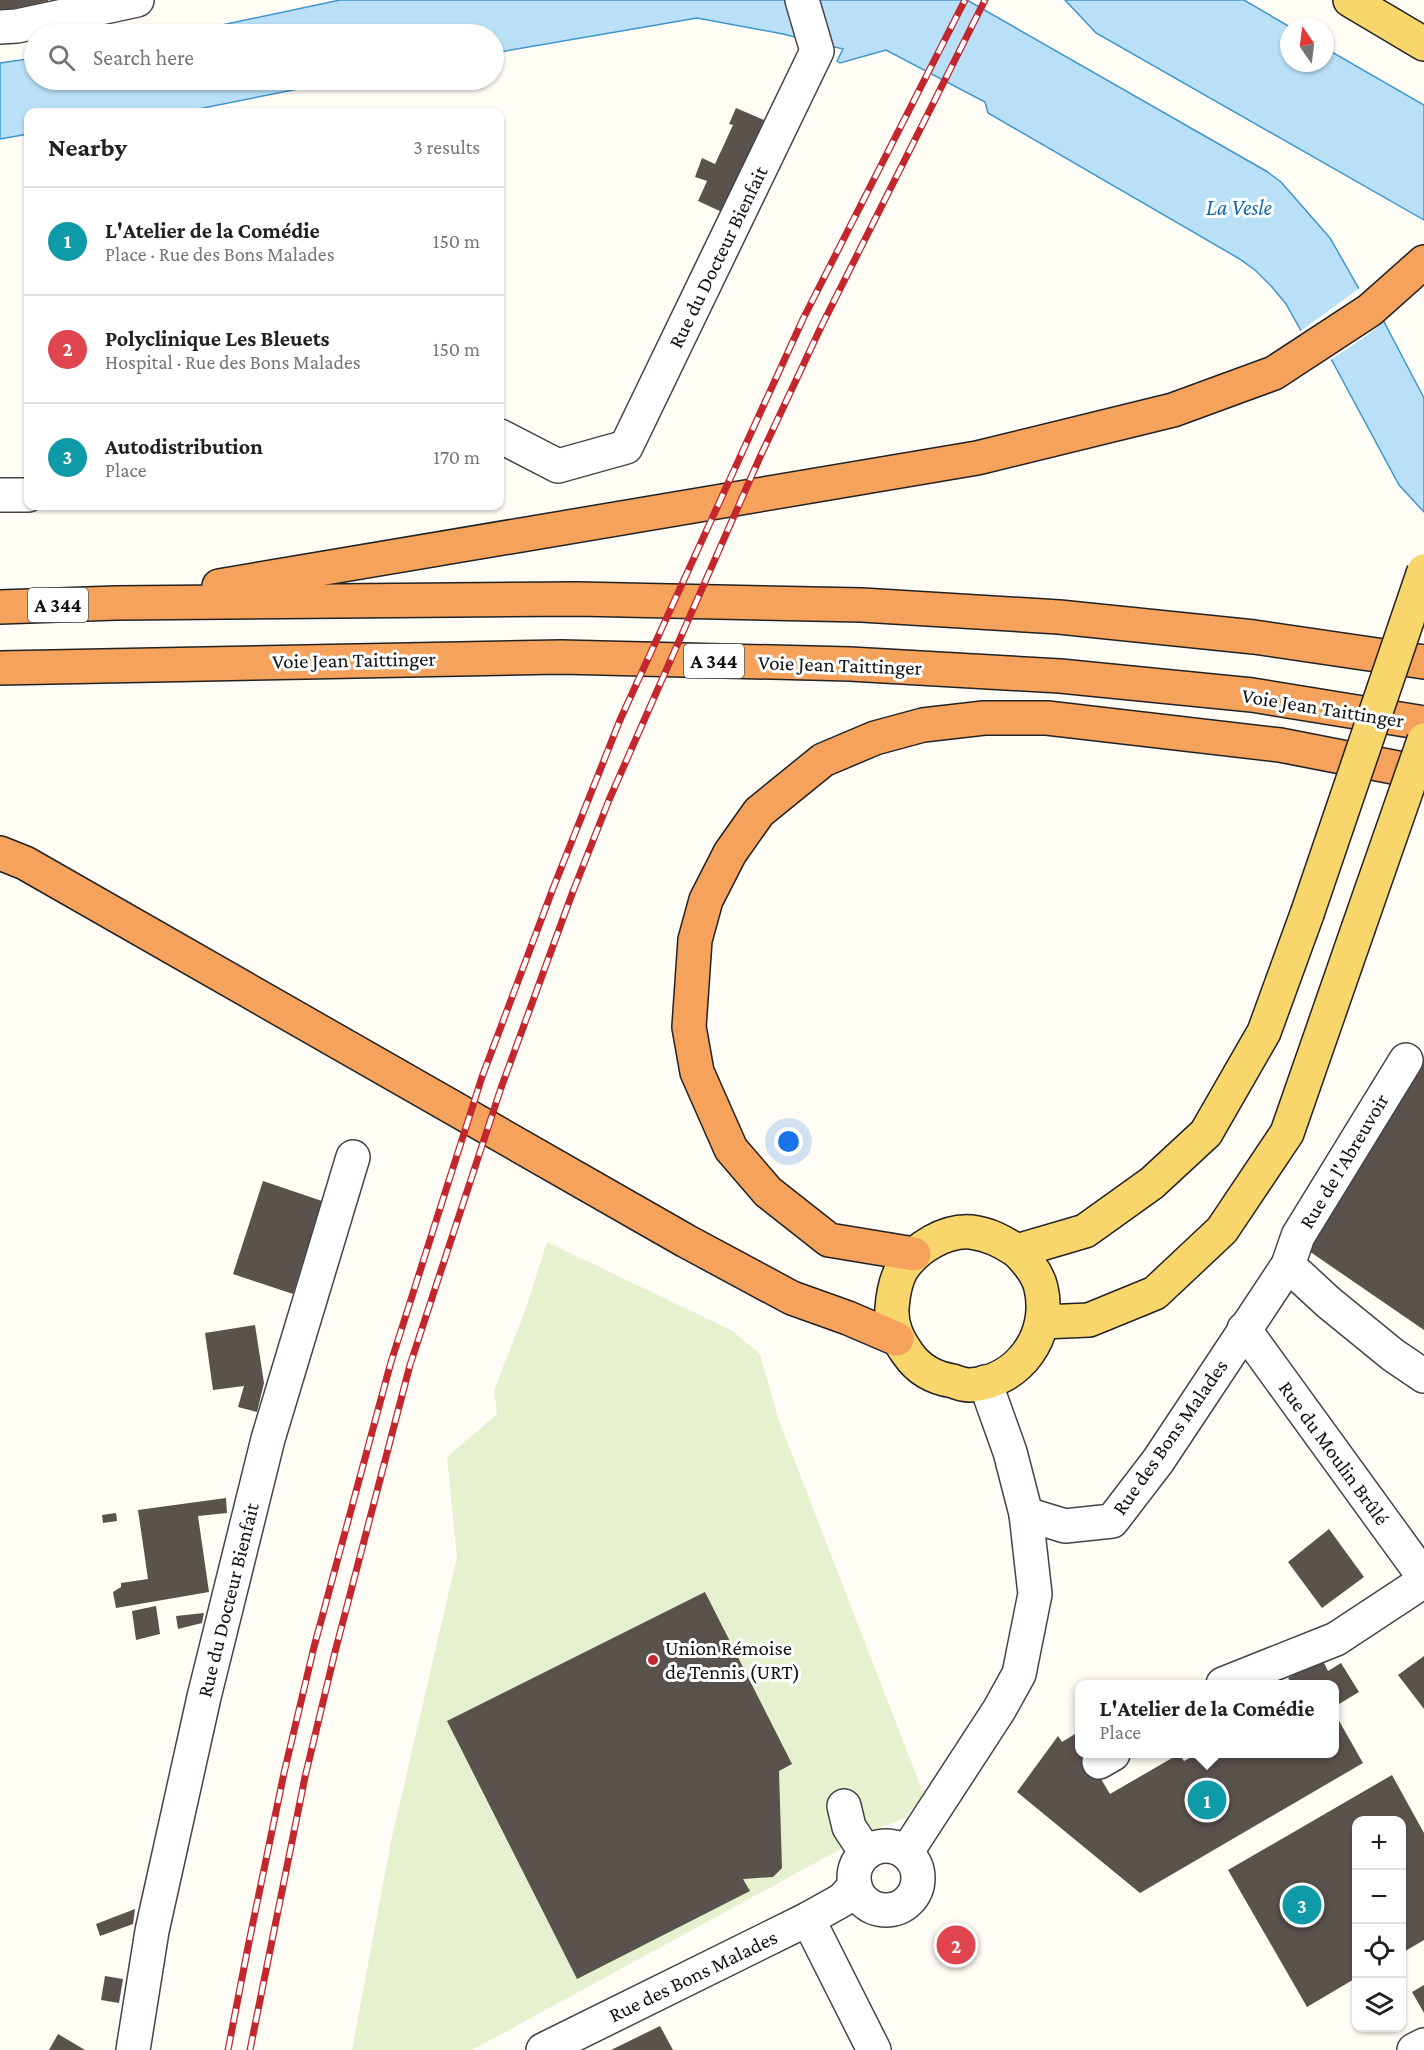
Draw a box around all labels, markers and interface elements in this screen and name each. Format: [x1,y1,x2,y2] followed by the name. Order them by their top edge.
[1280,18,1334,72] north arrow
[24,24,504,90] search box
[45,41,78,74] icon: search
[93,45,194,70] text: Search here
[48,133,127,162] text: Nearby
[413,136,480,158] text: 3 results
[664,161,773,352] street label: Rue du Docteur Bienfait
[1206,195,1273,220] water label: La Vesle
[105,218,320,243] text: L'Atelier de la Comédie
[64,230,71,252] text: 1
[433,230,480,252] text: 150 m
[105,243,335,265] text: Place · Rue des Bons Malades
[105,326,329,351] text: Polyclinique Les Bleuets
[62,338,73,360] text: 2
[433,338,480,360] text: 150 m
[105,351,361,373] text: Hospital · Rue des Bons Malades
[105,434,263,459] text: Autodistribution
[63,446,72,468] text: 3
[433,446,480,468] text: 170 m
[105,459,147,481] text: Place
[28,588,88,622] road number: A 344
[684,644,744,678] road number: A 344
[272,647,437,673] street label: Voie Jean Taittinger
[758,650,923,680] street label: Voie Jean Taittinger
[1240,683,1406,733] street label: Voie Jean Taittinger
[1294,1089,1394,1233] street label: Rue de l'Abreuvoir
[774,1127,803,1156] your location
[1107,1355,1233,1519] street label: Rue des Bons Malades
[1274,1376,1394,1530] street label: Rue du Moulin Brûlé
[192,1499,264,1700] street label: Rue du Docteur Bienfait
[665,1636,800,1684] place label: Union Rémoise de Tennis (URT)
[646,1653,660,1667] marker: Union Rémoise de Tennis (URT)
[1075,1680,1339,1758] popup
[1100,1696,1314,1721] text: L'Atelier de la Comédie
[1100,1721,1141,1743] text: Place
[1188,1778,1226,1822] pin: 1
[1352,1816,1406,2032] map controls
[1352,1816,1406,1870] button: +
[1352,1870,1406,1924] button: −
[1282,1882,1322,1928] pin: 3
[936,1922,976,1968] pin: 2
[1352,1924,1406,1978] button: locate
[605,1925,781,2027] street label: Rue des Bons Malades
[1352,1978,1406,2032] button: layers

